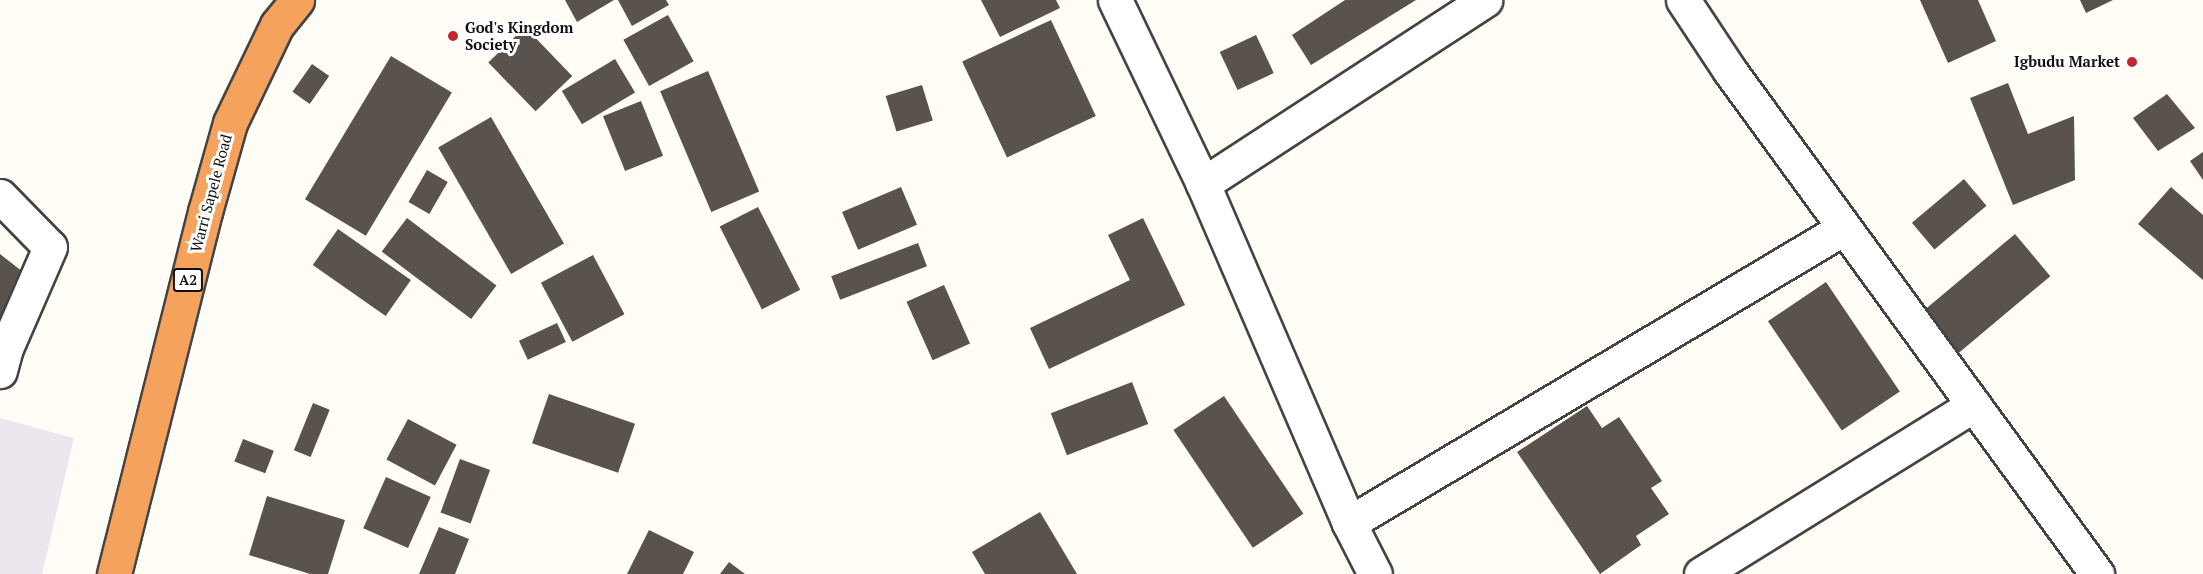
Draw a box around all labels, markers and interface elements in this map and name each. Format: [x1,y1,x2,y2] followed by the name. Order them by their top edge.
[465,18,573,53] place label: God's Kingdom Society
[446,29,460,43] marker: God's Kingdom Society
[2014,53,2120,71] place label: Igbudu Market
[2125,55,2139,69] marker: Igbudu Market
[187,132,235,254] street label: Warri Sapele Road
[172,269,204,291] road number: A2

